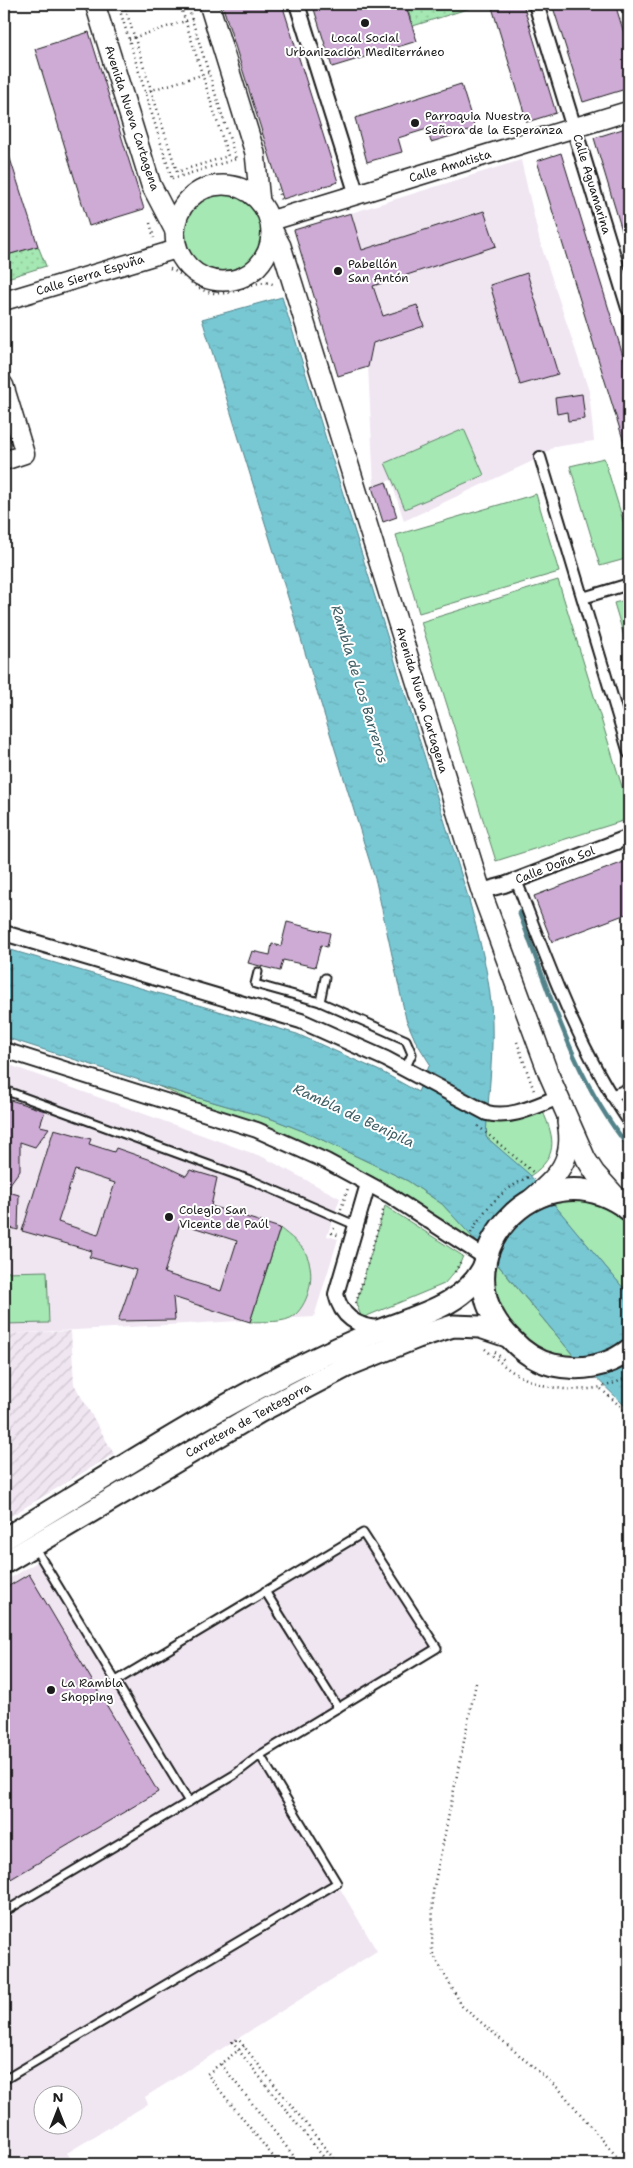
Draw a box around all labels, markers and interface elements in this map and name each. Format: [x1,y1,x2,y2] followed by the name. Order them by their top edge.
[359,17,371,29] marker: Local Social Urbanización Mediterráneo
[285,30,445,60] place label: Local Social Urbanización Mediterráneo
[101,43,163,193] street label: Avenida Nueva Cartagena
[425,108,563,138] place label: Parroquia Nuestra Señora de la Esperanza
[409,117,421,129] marker: Parroquia Nuestra Señora de la Esperanza
[569,132,615,236] street label: Calle Aguamarina
[407,146,494,186] street label: Calle Amatista
[34,251,146,299] street label: Calle Sierra Espuña
[348,256,409,286] place label: Pabellón San Antón
[332,265,344,277] marker: Pabellón San Antón
[327,603,393,765] water label: Rambla de Los Barreros
[392,625,452,776] street label: Avenida Nueva Cartagena
[513,842,597,887] street label: Calle Doña Sol
[291,1079,417,1151] water label: Rambla de Benipila
[179,1202,269,1232] place label: Colegio San Vicente de Paúl
[163,1211,175,1223] marker: Colegio San Vicente de Paúl
[182,1379,314,1461] street label: Carretera de Tentegorra
[61,1675,123,1705] place label: La Rambla Shopping
[45,1684,57,1696] marker: La Rambla Shopping
[32,2086,82,2136] north arrow
[52,2088,64,2106] text: N

